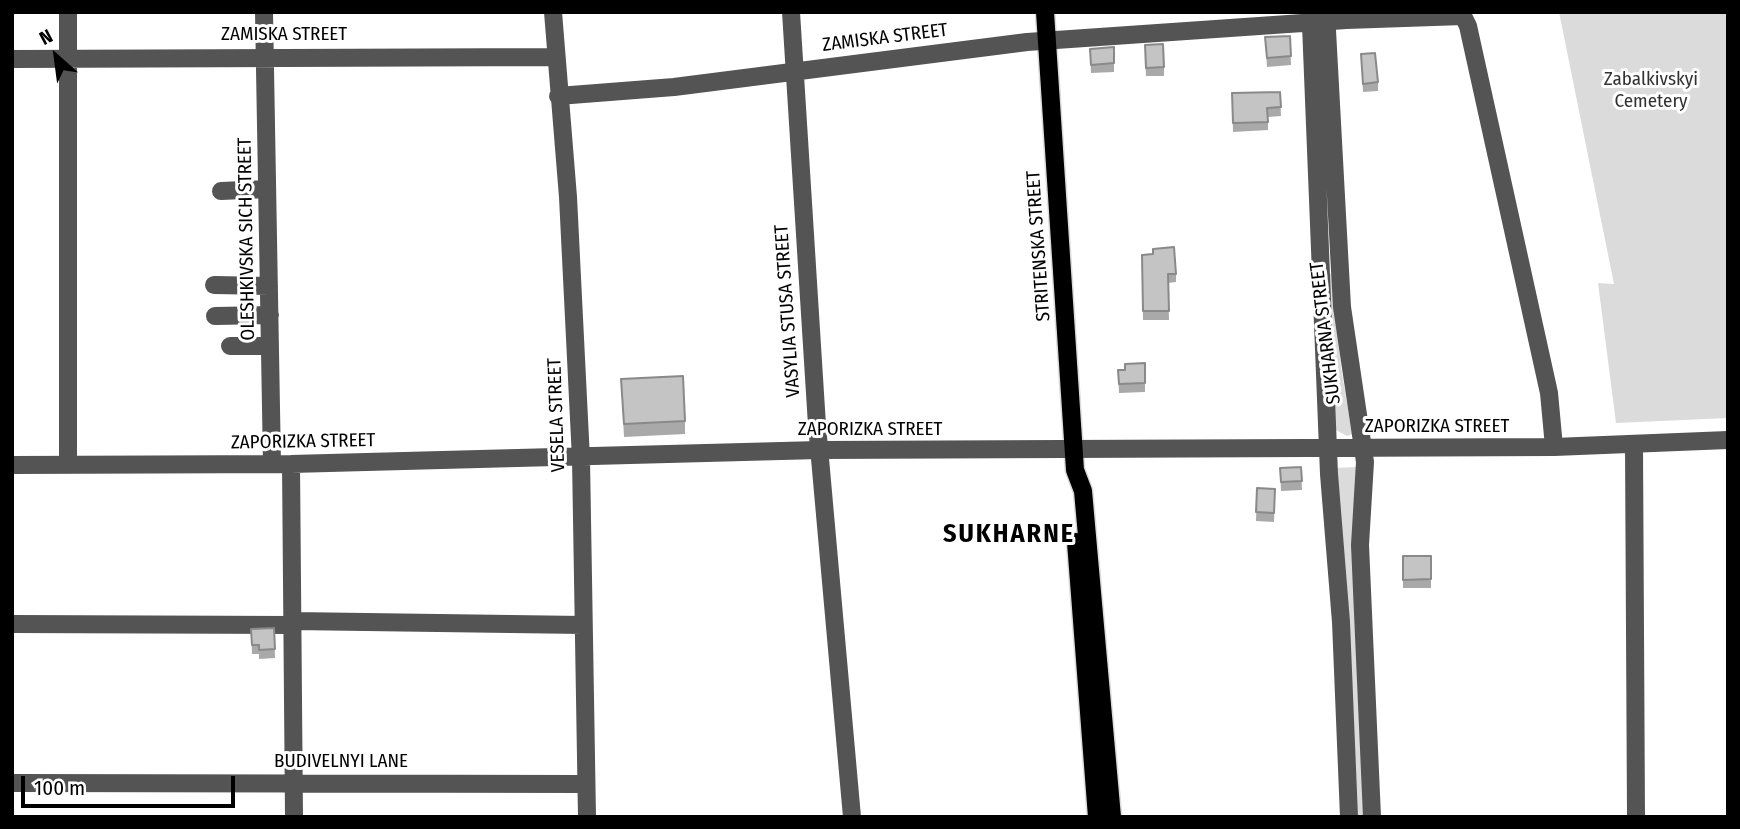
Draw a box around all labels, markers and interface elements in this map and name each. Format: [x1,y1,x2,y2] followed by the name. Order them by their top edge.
[821,19,949,57] street label: ZAMISKA STREET
[21,21,91,91] north arrow
[35,24,56,50] text: N
[221,24,347,46] street label: ZAMISKA STREET
[1604,69,1698,113] park label: Zabalkivskyi Cemetery
[234,137,260,341] street label: OLESHKIVSKA SICH STREET
[1022,170,1056,322] street label: STRITENSKA STREET
[771,224,805,398] street label: VASYLIA STUSA STREET
[1306,261,1346,405] street label: SUKHARNA STREET
[544,357,570,473] street label: VESELA STREET
[1365,416,1509,438] street label: ZAPORIZKA STREET
[798,419,942,441] street label: ZAPORIZKA STREET
[231,429,375,455] street label: ZAPORIZKA STREET
[944,519,1074,551] district label: SUKHARNE
[274,751,408,773] street label: BUDIVELNYI LANE
[24,762,238,806] scale bar
[34,775,85,801] text: 100 m

